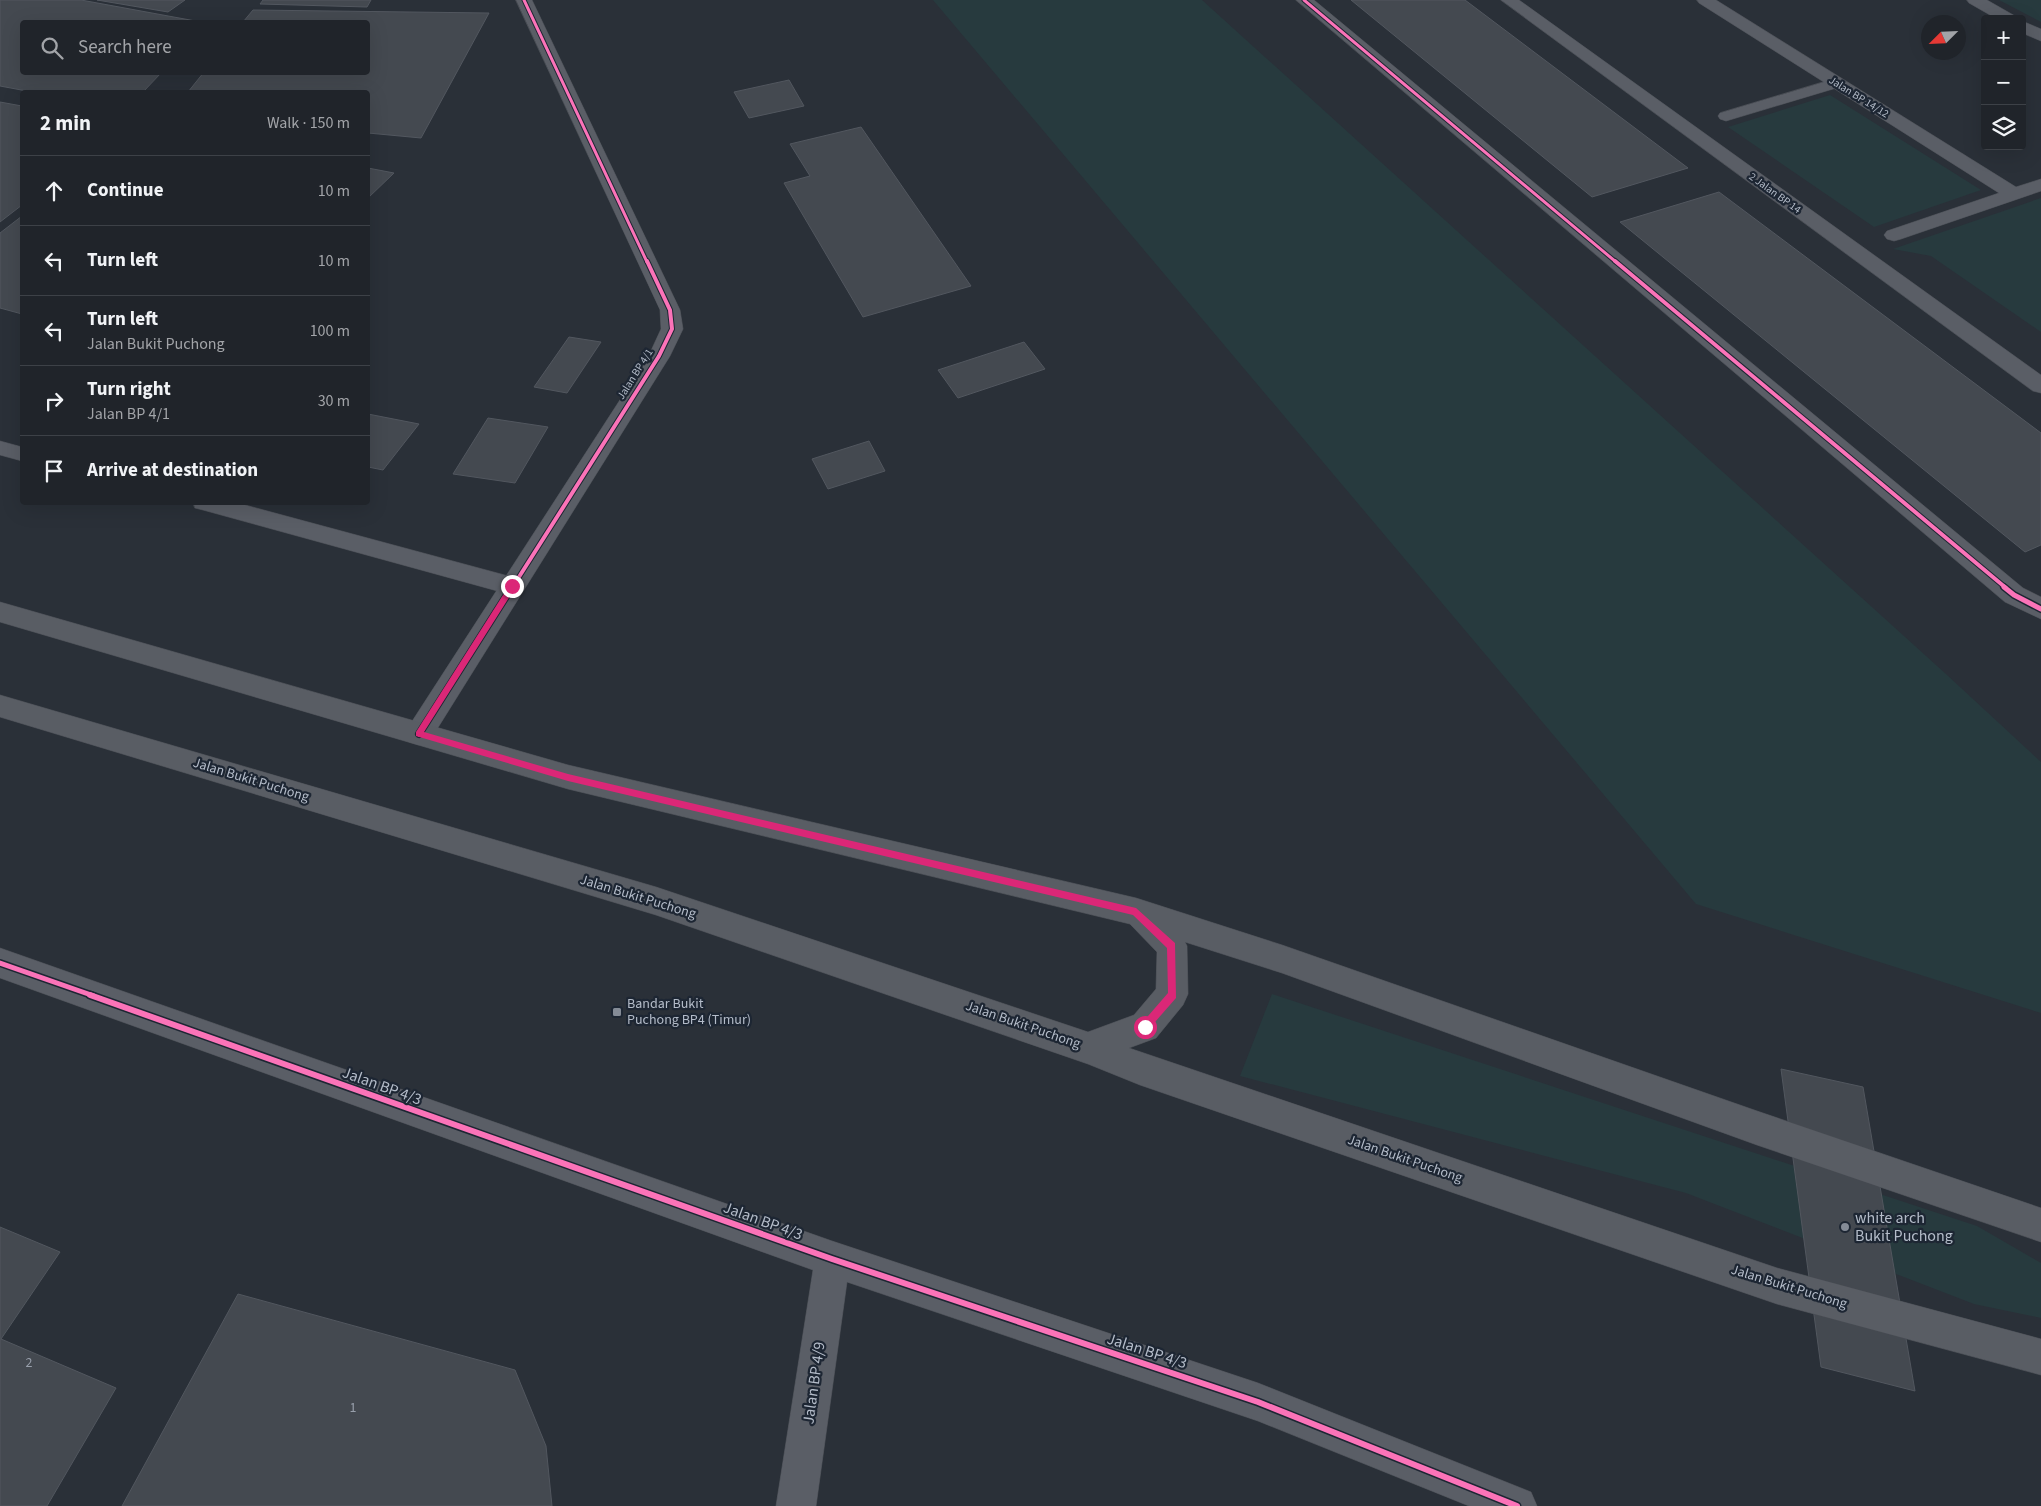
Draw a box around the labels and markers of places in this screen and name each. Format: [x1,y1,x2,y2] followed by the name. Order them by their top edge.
[627,994,751,1030] place label: Bandar Bukit Puchong BP4 (Timur)
[611,1006,623,1018] marker: Bandar Bukit Puchong BP4 (Timur)
[1855,1207,1953,1247] place label: white arch Bukit Puchong
[1839,1221,1851,1233] marker: white arch Bukit Puchong

